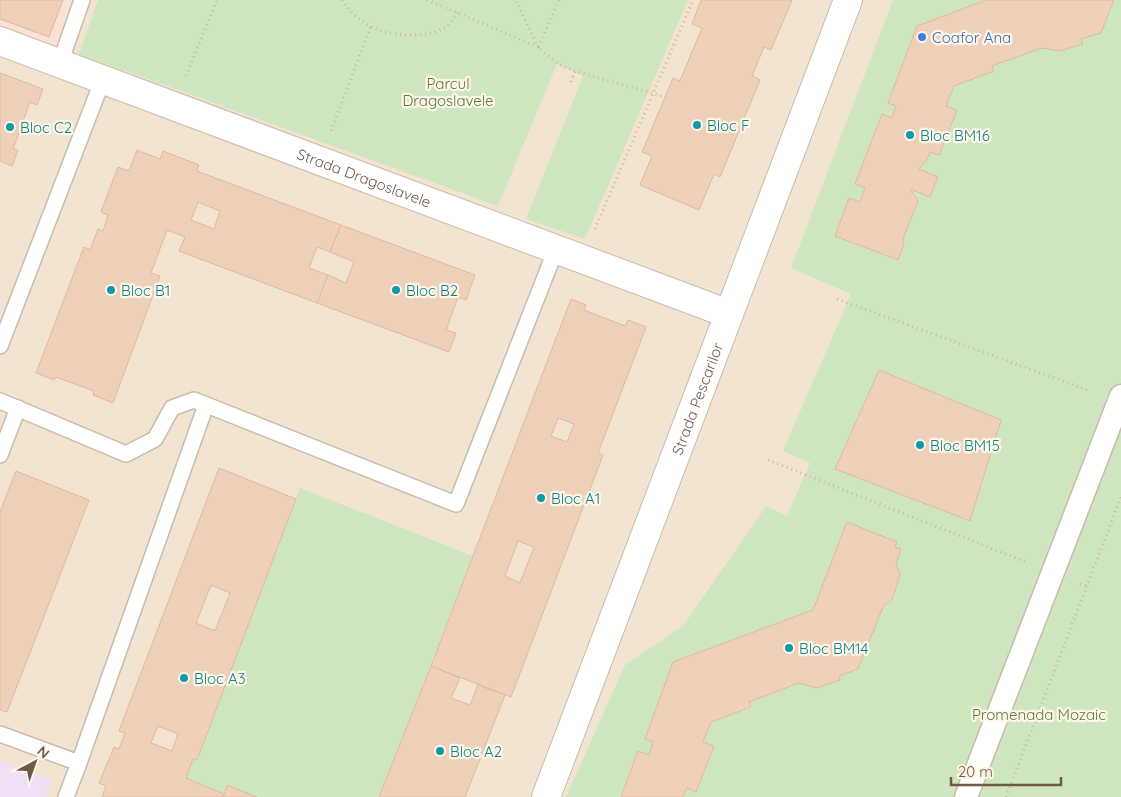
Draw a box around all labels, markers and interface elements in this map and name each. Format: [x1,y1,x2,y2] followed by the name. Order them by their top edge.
[932,28,1011,47] place label: Coafor Ana
[916,31,928,43] marker: Coafor Ana
[402,74,494,110] park label: Parcul Dragoslavele
[707,116,749,135] place label: Bloc F
[20,118,72,137] place label: Bloc C2
[691,119,703,131] marker: Bloc F
[4,121,16,133] marker: Bloc C2
[920,126,990,145] place label: Bloc BM16
[904,129,916,141] marker: Bloc BM16
[295,144,434,211] street label: Strada Dragoslavele
[121,281,170,300] place label: Bloc B1
[406,281,458,300] place label: Bloc B2
[105,284,117,296] marker: Bloc B1
[390,284,402,296] marker: Bloc B2
[667,339,727,458] street label: Strada Pescarilor
[930,436,1000,455] place label: Bloc BM15
[914,439,926,451] marker: Bloc BM15
[551,489,600,508] place label: Bloc A1
[535,492,547,504] marker: Bloc A1
[799,639,868,658] place label: Bloc BM14
[783,642,795,654] marker: Bloc BM14
[194,669,246,688] place label: Bloc A3
[178,672,190,684] marker: Bloc A3
[972,705,1106,724] park label: Promenada Mozaic
[10,737,60,787] north arrow
[34,742,53,762] text: N
[450,742,502,761] place label: Bloc A2
[434,745,446,757] marker: Bloc A2
[951,754,1061,786] scale bar
[958,762,993,781] text: 20 m

